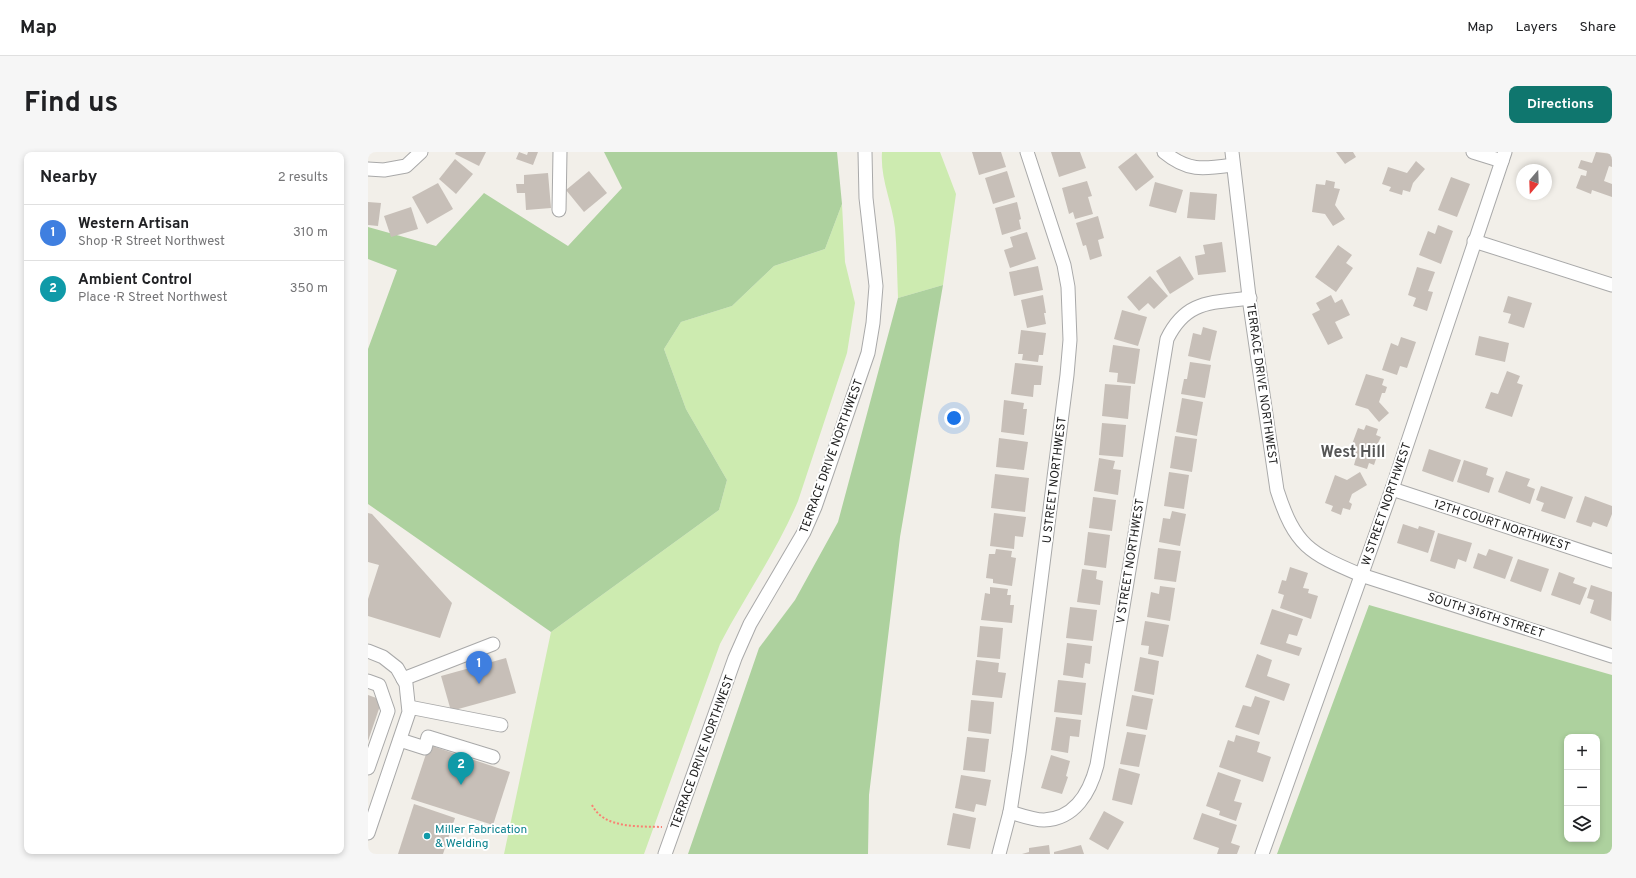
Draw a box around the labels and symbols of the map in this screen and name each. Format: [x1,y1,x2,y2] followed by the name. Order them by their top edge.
[1516,164,1552,200] north arrow
[1242,302,1280,466] street label: TERRACE DRIVE NORTHWEST
[797,377,867,536] street label: TERRACE DRIVE NORTHWEST
[944,408,964,428] your location
[1039,416,1071,544] street label: U STREET NORTHWEST
[1358,441,1416,568] street label: W STREET NORTHWEST
[1321,443,1385,463] district label: West Hill
[1431,496,1572,556] street label: 12TH COURT NORTHWEST
[1113,497,1149,625] street label: V STREET NORTHWEST
[1425,589,1546,642] street label: SOUTH 316TH STREET
[466,651,492,684] pin: 1
[668,673,738,832] street label: TERRACE DRIVE NORTHWEST
[448,752,474,785] pin: 2
[435,822,527,852] place label: Miller Fabrication & Welding
[422,831,432,841] marker: Miller Fabrication & Welding

